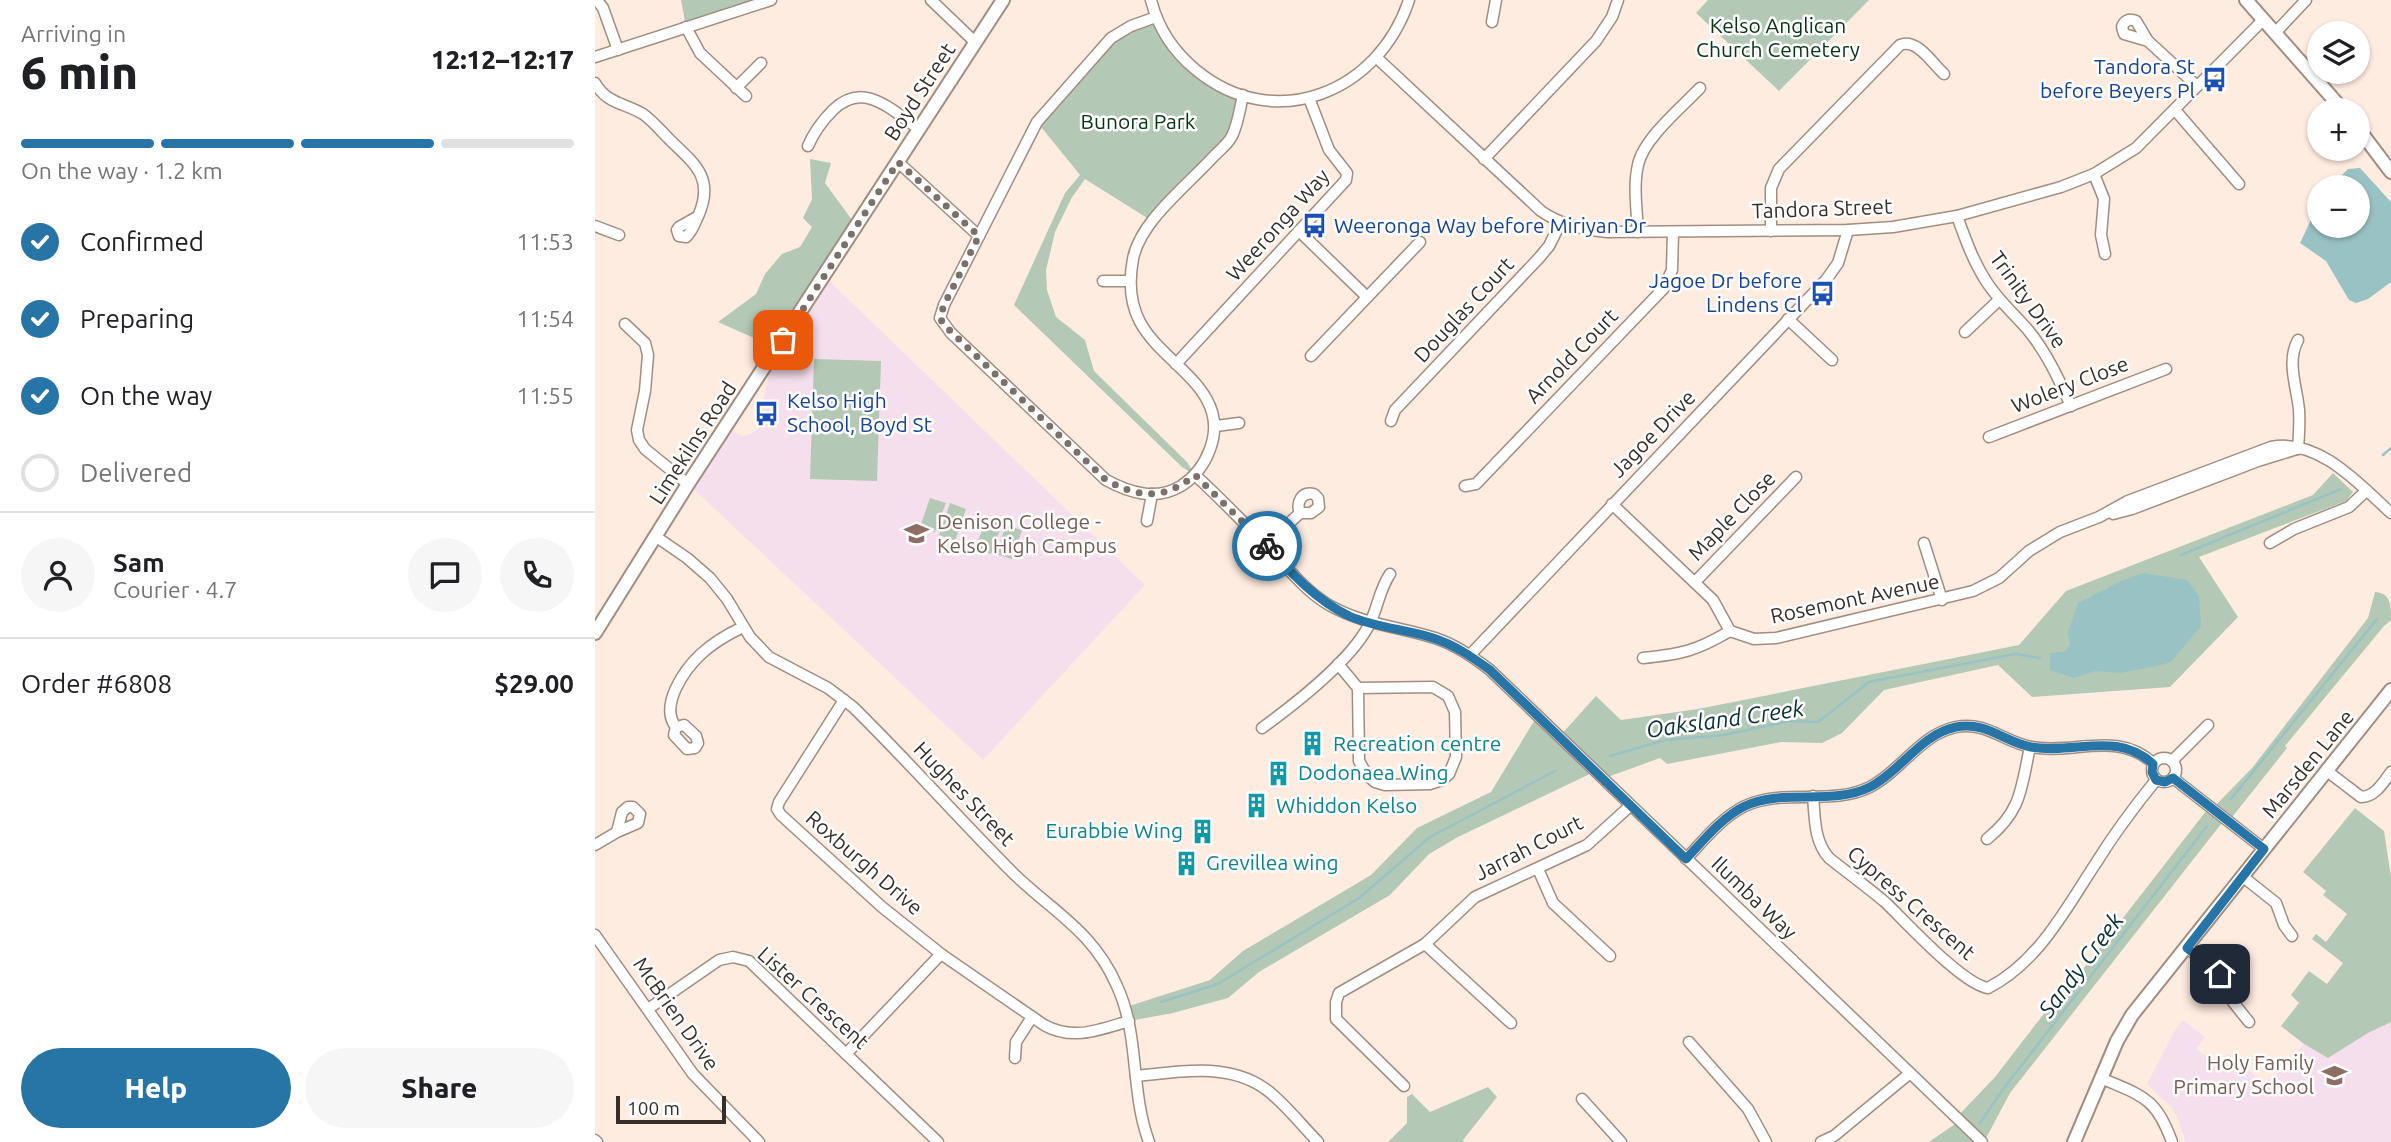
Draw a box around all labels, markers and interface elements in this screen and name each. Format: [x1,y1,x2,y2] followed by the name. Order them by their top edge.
[1696,13,1860,61] park label: Kelso Anglican Church Cemetery
[21,21,126,46] text: Arriving in
[2307,21,2370,238] map controls
[2307,21,2370,84] button: layers
[879,38,960,145] street label: Boyd Street
[431,45,574,74] text: 12:12–12:17
[21,46,138,98] text: 6 min
[2040,54,2195,102] place label: Tandora St before Beyers Pl
[2201,65,2229,93] bus stop icon: Tandora St before Beyers Pl
[2307,98,2370,161] button: +
[1081,109,1196,133] park label: Bunora Park
[21,158,223,183] text: On the way · 1.2 km
[1221,164,1334,285] street label: Weeronga Way
[2307,175,2370,238] button: −
[1751,194,1893,222] street label: Tandora Street
[1300,212,1328,240] bus stop icon: Weeronga Way before Miriyan Dr
[1334,213,1646,237] place label: Weeronga Way before Miriyan Dr
[21,223,59,261] icon: check
[80,227,204,256] text: Confirmed
[516,229,574,254] text: 11:53
[1986,246,2072,353] street label: Trinity Drive
[1409,252,1518,367] street label: Douglas Court
[1649,268,1802,316] place label: Jagoe Dr before Lindens Cl
[1808,279,1836,307] bus stop icon: Jagoe Dr before Lindens Cl
[21,300,59,338] icon: check
[1520,303,1622,407] street label: Arnold Court
[80,304,194,333] text: Preparing
[516,306,574,331] text: 11:54
[753,310,813,370] pin
[764,321,802,359] icon: bag
[2008,351,2131,417] street label: Wolery Close
[21,377,59,415] icon: check
[644,377,741,508] street label: Limekilns Road
[80,381,212,410] text: On the way
[516,383,574,408] text: 11:55
[1605,385,1700,482] street label: Jagoe Drive
[787,388,932,436] place label: Kelso High School, Boyd St
[753,399,781,427] bus stop icon: Kelso High School, Boyd St
[80,458,192,487] text: Delivered
[1683,466,1780,565] street label: Maple Close
[937,509,1117,557] place label: Denison College - Kelso High Campus
[1232,511,1302,581] courier
[903,520,931,548] school or university icon: Denison College - Kelso High Campus
[1248,527,1286,565] icon: bike
[21,538,95,612] button: person
[408,538,482,612] button: chat
[500,538,574,612] button: phone
[113,548,165,577] text: Sam
[1768,568,1942,628] street label: Rosemont Avenue
[113,577,237,602] text: Courier · 4.7
[21,669,172,698] text: Order #6808
[494,669,574,698] text: $29.00
[1644,695,1806,742] water label: Oaksland Creek
[2256,705,2358,822] street label: Marsden Lane
[1299,730,1327,758] building icon: Recreation centre
[1333,731,1501,755] place label: Recreation centre
[909,736,1020,850] street label: Hughes Street
[1264,759,1292,787] building icon: Dodonaea Wing
[1298,760,1449,784] place label: Dodonaea Wing
[1242,792,1270,820] building icon: Whiddon Kelso
[1276,793,1417,817] place label: Whiddon Kelso
[802,805,928,919] street label: Roxburgh Drive
[1471,810,1587,885] street label: Jarrah Court
[1189,817,1217,845] building icon: Eurabbie Wing
[1046,818,1183,842] place label: Eurabbie Wing
[1843,840,1980,964] street label: Cypress Crescent
[1172,849,1200,877] building icon: Grevillea wing
[1206,850,1338,874] place label: Grevillea wing
[1707,851,1802,944] street label: Ilumba Way
[2033,908,2128,1023] water label: Sandy Creek
[753,941,874,1053] street label: Lister Crescent
[2190,944,2250,1004] pin
[629,952,725,1075] street label: McBrien Drive
[2201,955,2239,993] icon: home
[21,1048,291,1128] button: Help
[305,1048,574,1128] button: Share
[2173,1050,2314,1098] place label: Holy Family Primary School
[2320,1061,2348,1089] school or university icon: Holy Family Primary School
[616,1093,726,1125] scale bar
[627,1097,680,1119] text: 100 m

